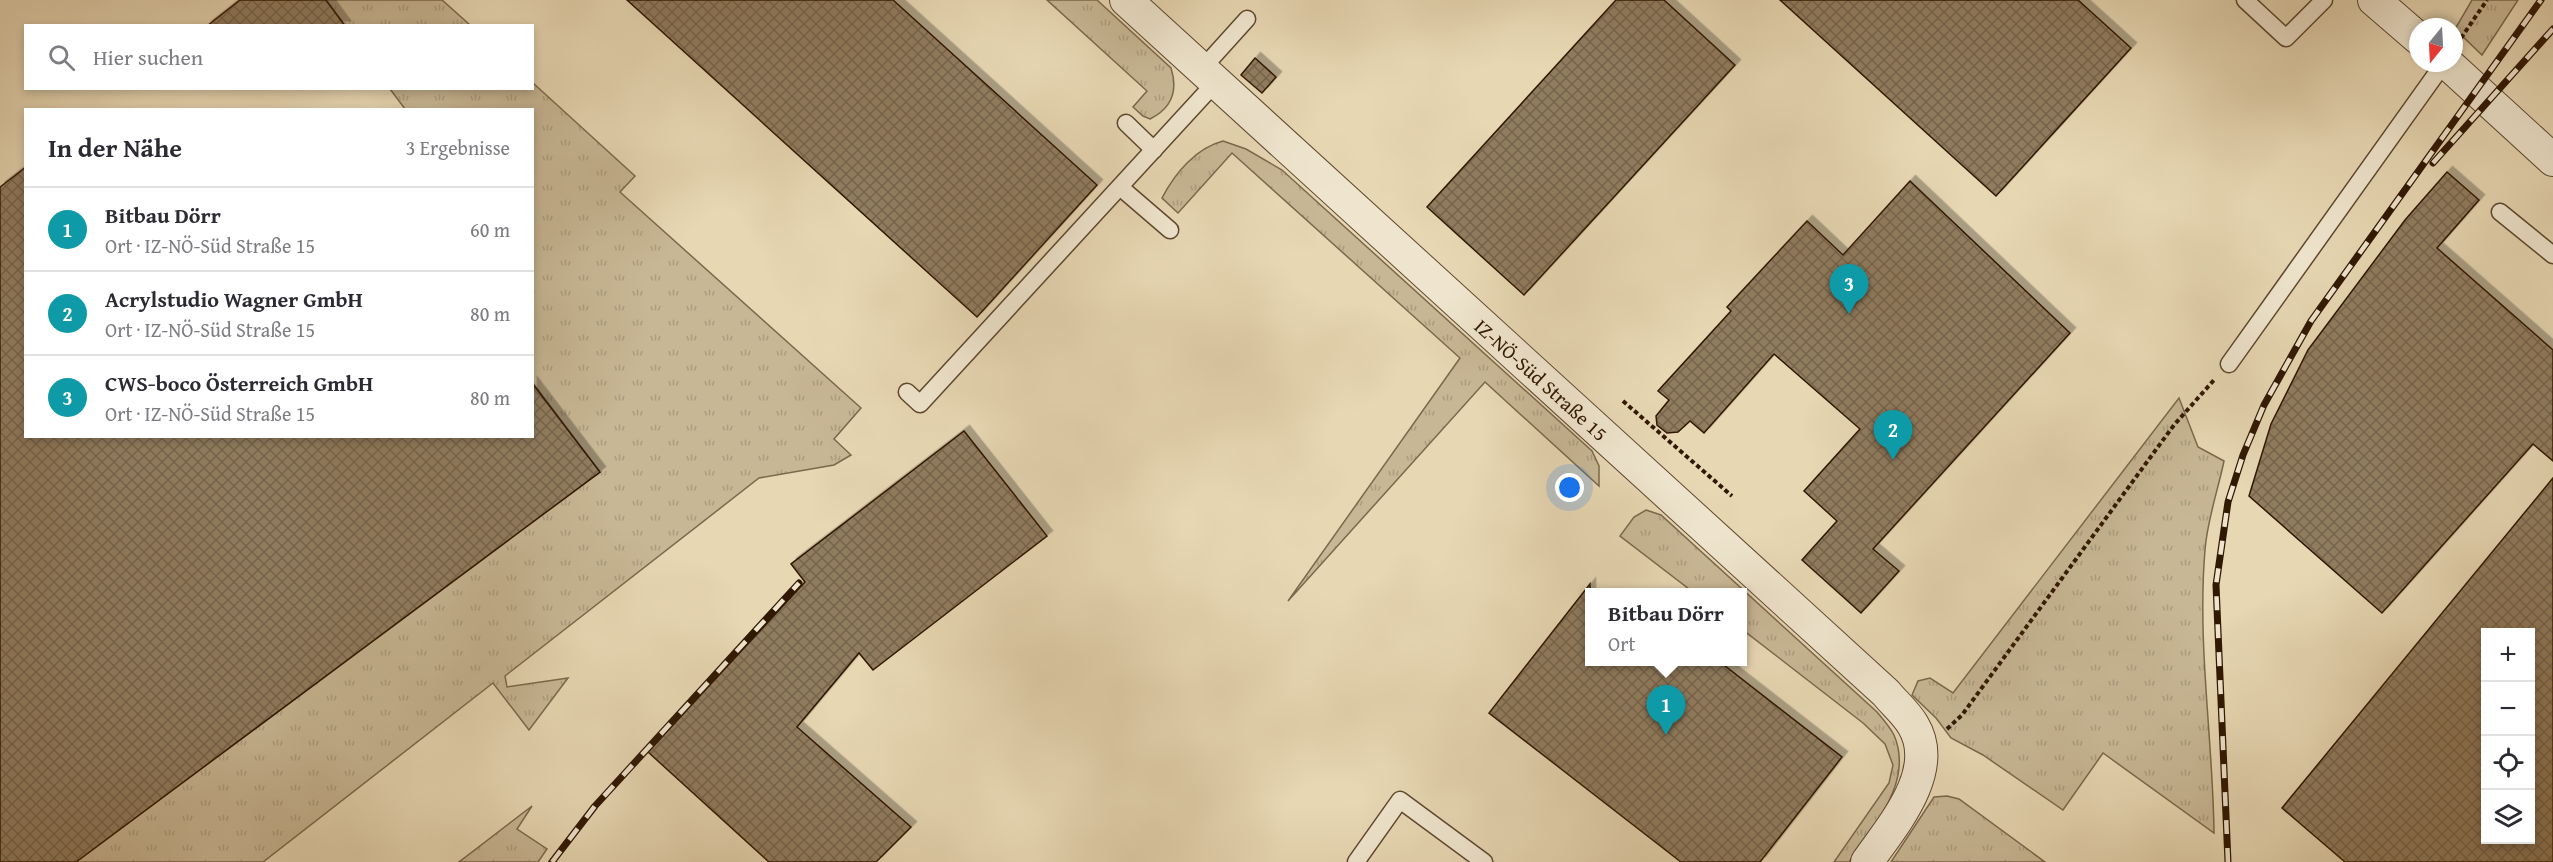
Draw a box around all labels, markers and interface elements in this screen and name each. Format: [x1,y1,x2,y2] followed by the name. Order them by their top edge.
[2409,18,2463,72] north arrow
[24,24,534,90] search box
[45,41,78,74] icon: search
[93,41,203,73] text: Hier suchen
[48,128,182,167] text: In der Nähe
[406,133,510,162] text: 3 Ergebnisse
[105,199,221,231] text: Bitbau Dörr
[62,215,73,244] text: 1
[470,215,510,244] text: 60 m
[105,231,315,260] text: Ort · IZ-NÖ-Süd Straße 15
[1830,264,1868,314] pin: 3
[105,283,363,315] text: Acrylstudio Wagner GmbH
[62,299,73,328] text: 2
[470,299,510,328] text: 80 m
[1468,312,1614,447] street label: IZ-NÖ-Süd Straße 15
[105,315,315,344] text: Ort · IZ-NÖ-Süd Straße 15
[105,367,373,399] text: CWS-boco Österreich GmbH
[62,383,73,412] text: 3
[470,383,510,412] text: 80 m
[105,399,315,428] text: Ort · IZ-NÖ-Süd Straße 15
[1874,410,1912,460] pin: 2
[1555,473,1584,502] your location
[1585,588,1747,666] popup
[1608,597,1724,629] text: Bitbau Dörr
[2481,628,2535,844] map controls
[2481,628,2535,682] button: +
[1608,629,1636,658] text: Ort
[2481,682,2535,736] button: −
[1646,686,1686,735] pin: 1
[2481,736,2535,790] button: locate
[2481,790,2535,844] button: layers

